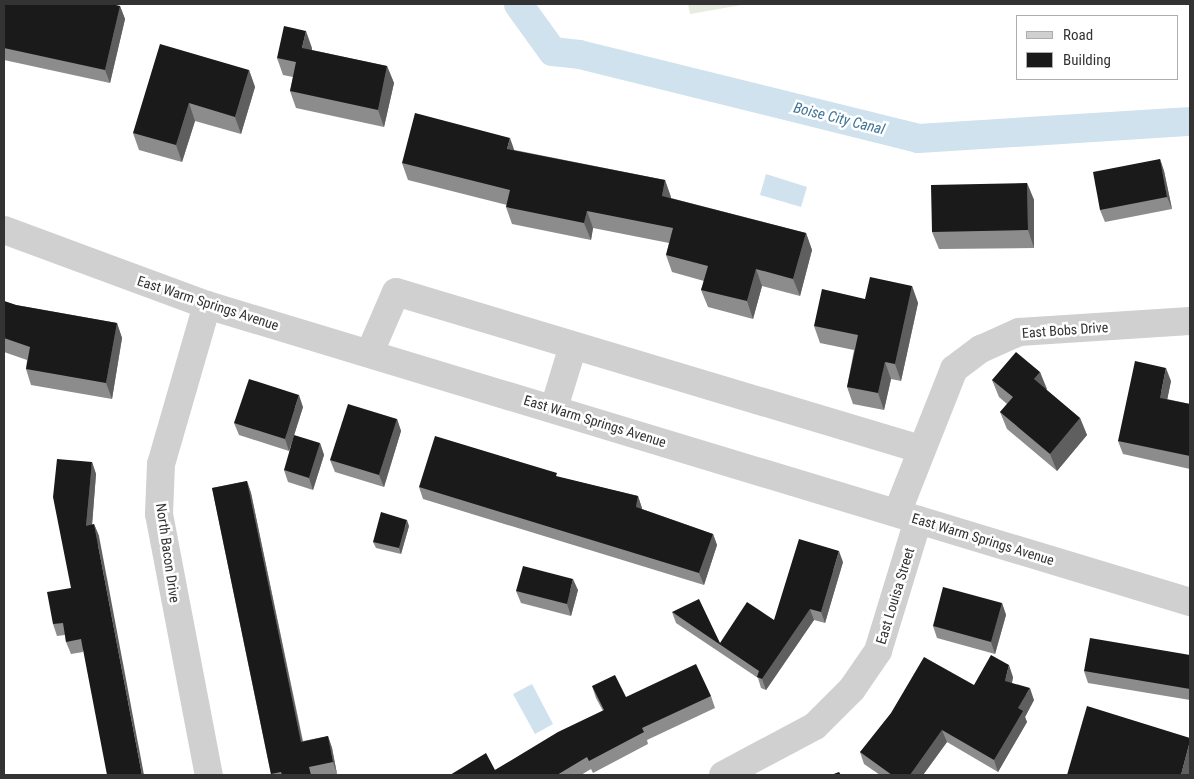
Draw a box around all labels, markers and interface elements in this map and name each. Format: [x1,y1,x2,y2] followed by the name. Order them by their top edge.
[1016,15,1179,80] legend
[1063,26,1093,44] text: Road
[1063,51,1111,69] text: Building
[792,99,886,139] water label: Boise City Canal
[135,272,281,334] street label: East Warm Springs Avenue
[1021,319,1109,341] street label: East Bobs Drive
[522,391,668,451] street label: East Warm Springs Avenue
[153,502,183,604] street label: North Bacon Drive
[910,509,1056,569] street label: East Warm Springs Avenue
[872,546,918,646] street label: East Louisa Street

